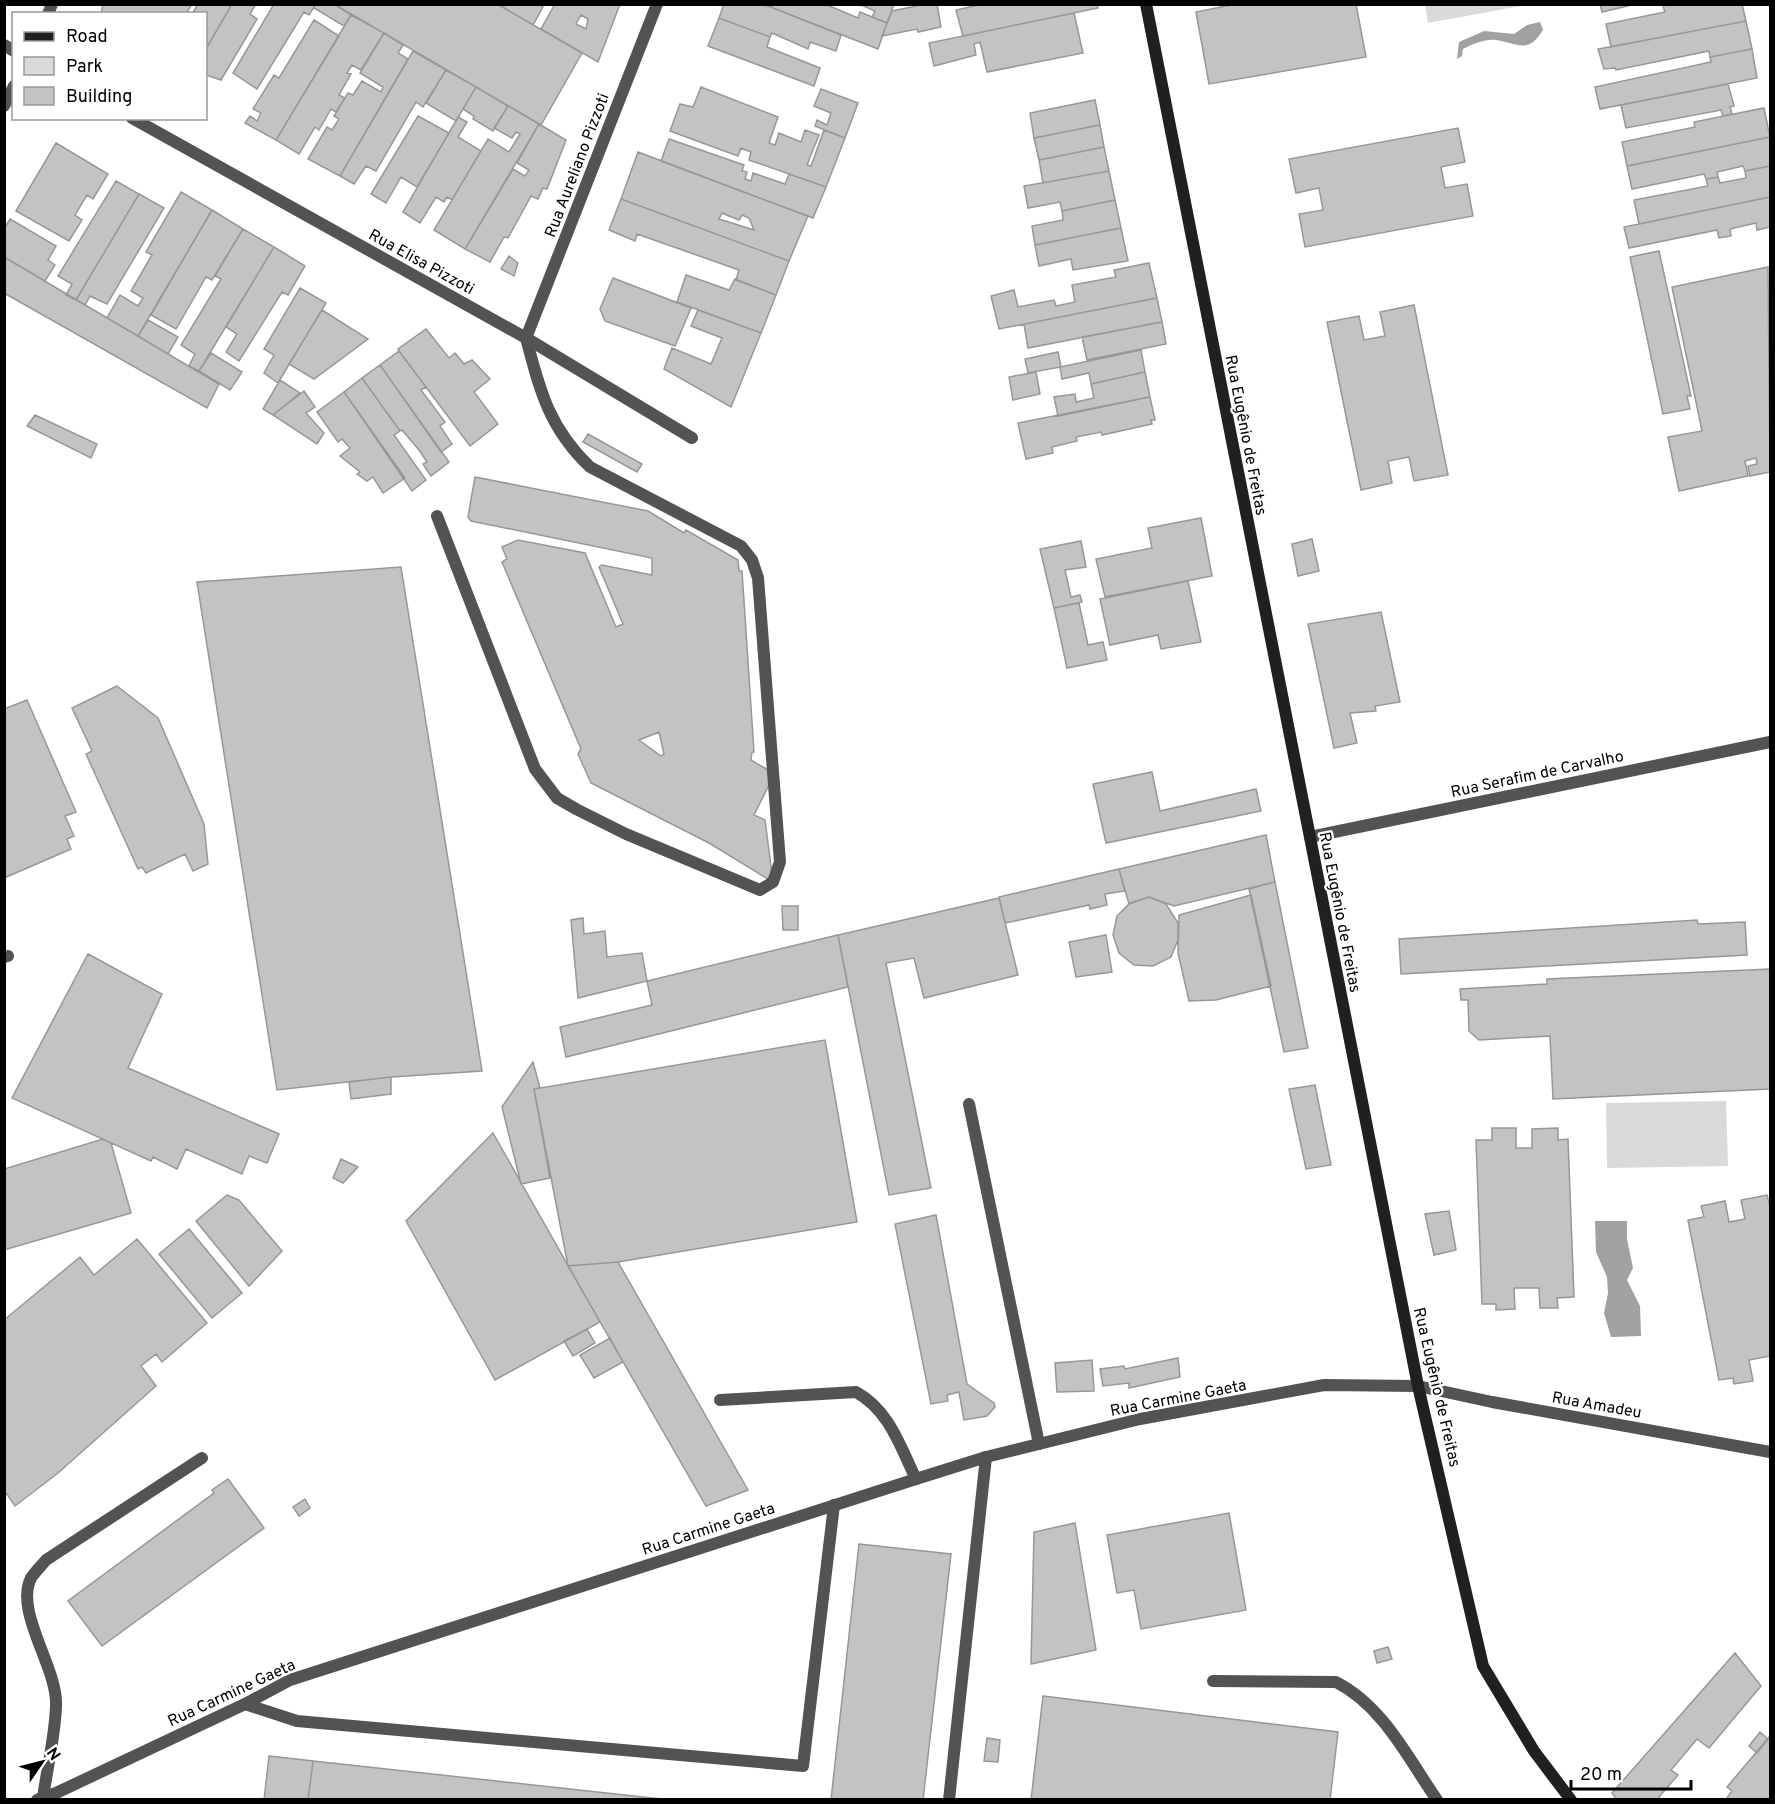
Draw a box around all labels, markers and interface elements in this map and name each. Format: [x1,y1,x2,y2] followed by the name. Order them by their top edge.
[12,12,207,120] legend
[66,26,108,49] text: Road
[66,56,103,79] text: Park
[66,86,132,109] text: Building
[541,91,615,241] street label: Rua Aureliano Pizzoti
[365,225,477,300] street label: Rua Elisa Pizzoti
[1220,353,1270,517] street label: Rua Eugênio de Freitas
[1449,747,1626,803] street label: Rua Serafim de Carvalho
[1314,830,1364,994] street label: Rua Eugênio de Freitas
[1408,1306,1464,1469] street label: Rua Eugênio de Freitas
[1109,1376,1248,1422] street label: Rua Carmine Gaeta
[1550,1388,1643,1424] street label: Rua Amadeu
[640,1499,778,1561] street label: Rua Carmine Gaeta
[165,1655,299,1732] street label: Rua Carmine Gaeta
[12,1732,72,1792] north arrow
[41,1744,64,1765] text: N
[1571,1753,1691,1791] scale bar
[1580,1764,1622,1787] text: 20 m

